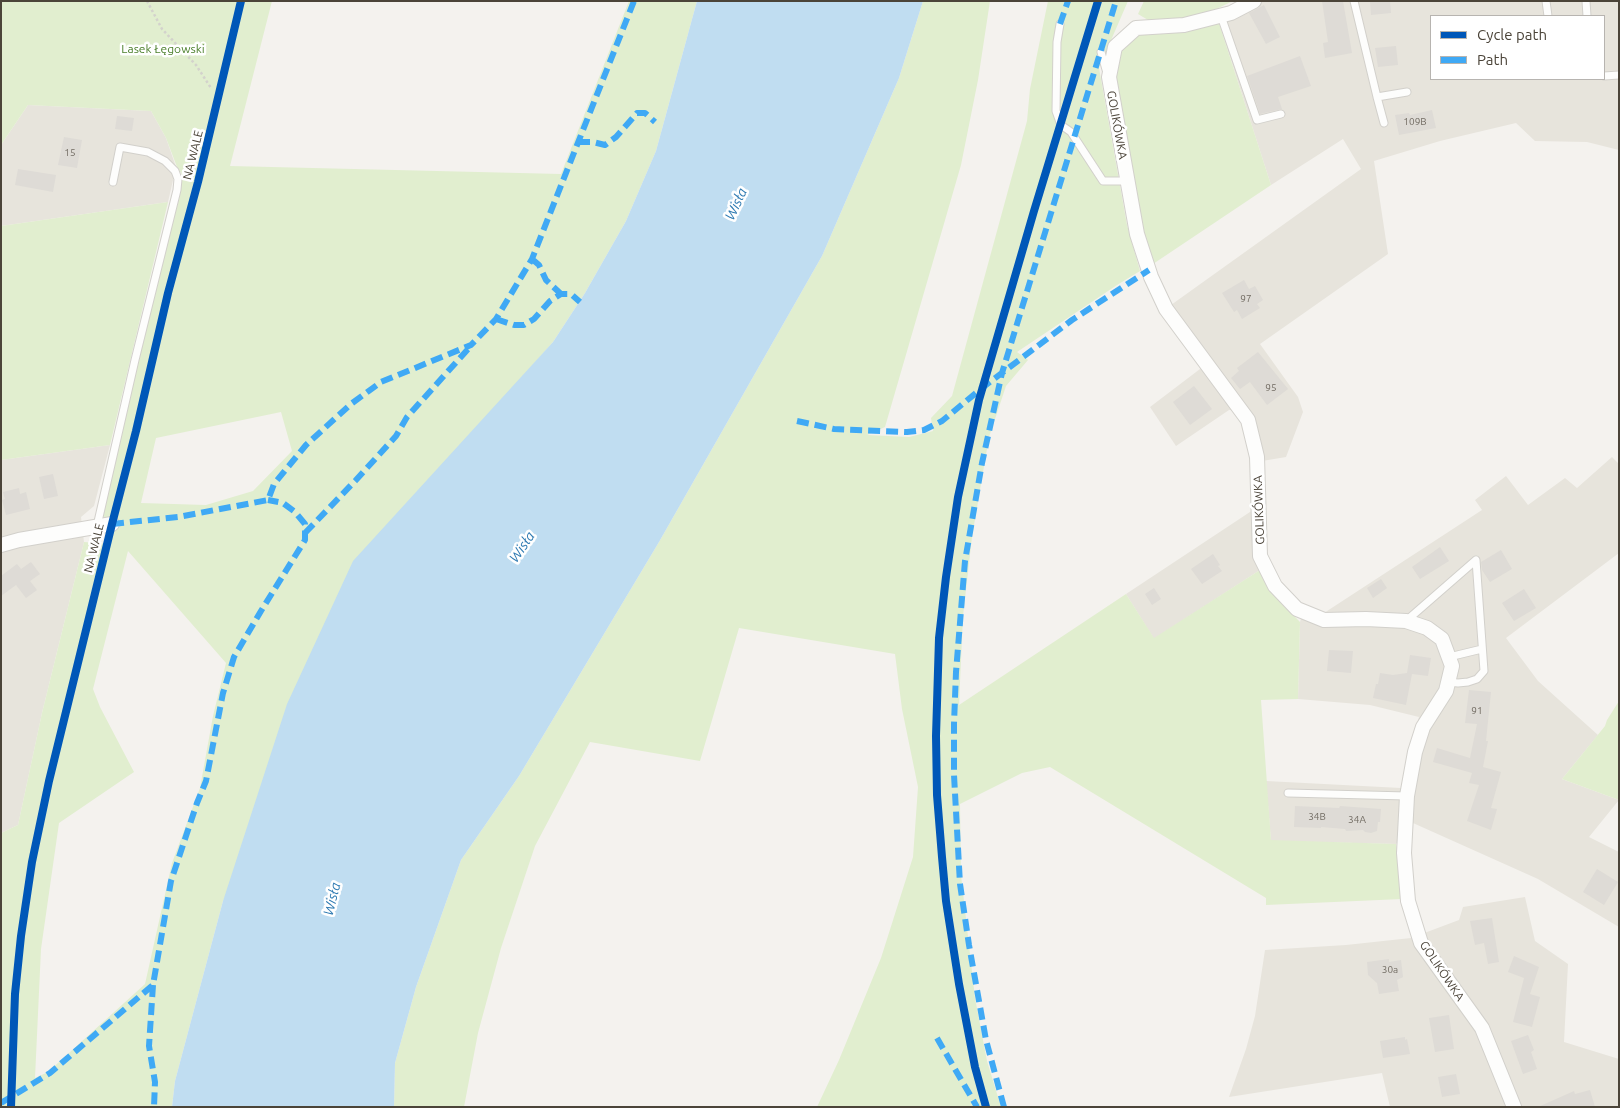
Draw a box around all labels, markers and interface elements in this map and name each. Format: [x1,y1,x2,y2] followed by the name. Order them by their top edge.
[1430,15,1605,80] legend
[1477,26,1547,43] text: Cycle path
[121,42,205,56] park label: Lasek Łęgowski
[1477,51,1508,68] text: Path
[1104,90,1130,160] street label: GOLIKÓWKA
[1403,116,1427,128] house number: 109B
[180,129,206,181] street label: NA WALE
[64,147,76,159] house number: 15
[721,185,751,223] water label: Wisła
[1240,293,1252,305] house number: 97
[1265,382,1277,394] house number: 95
[1251,475,1267,545] street label: GOLIKÓWKA
[81,522,107,574] street label: NA WALE
[506,528,538,566] water label: Wisła
[1471,705,1483,717] house number: 91
[1308,811,1326,823] house number: 34B
[1348,814,1366,826] house number: 34A
[320,881,344,917] water label: Wisła
[1417,938,1467,1004] street label: GOLIKÓWKA
[1382,964,1398,976] house number: 30a

